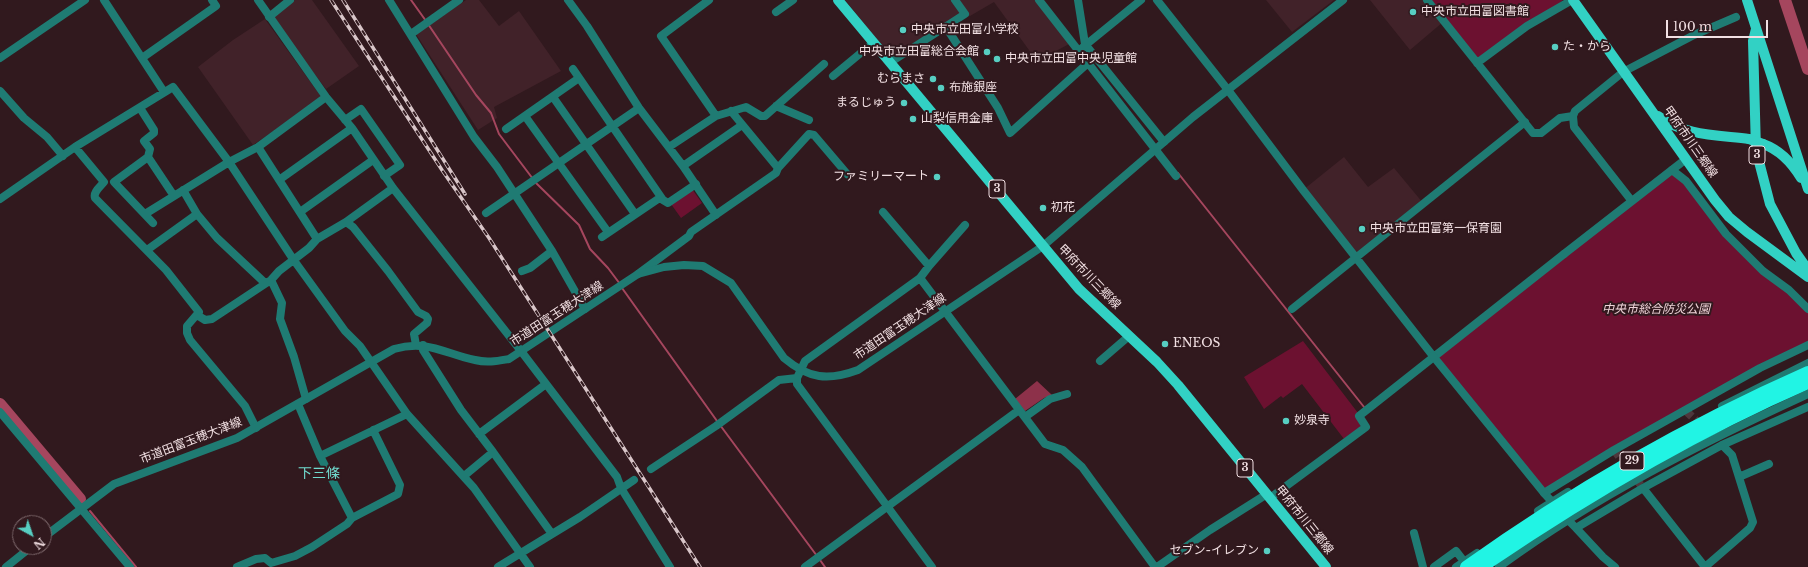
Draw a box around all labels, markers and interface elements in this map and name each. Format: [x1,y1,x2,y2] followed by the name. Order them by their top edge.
[1421,5,1529,19] place label: 中央市立田富図書館
[1408,7,1418,17] marker: 中央市立田富図書館
[1668,12,1770,38] scale bar
[1673,19,1712,34] text: 100 m
[911,23,1019,37] place label: 中央市立田富小学校
[898,25,908,35] marker: 中央市立田富小学校
[1563,40,1611,54] place label: た・から
[1550,42,1560,52] marker: た・から
[859,45,979,59] place label: 中央市立田富総合会館
[982,47,992,57] marker: 中央市立田富総合会館
[1005,52,1137,66] place label: 中央市立田富中央児童館
[992,54,1002,64] marker: 中央市立田富中央児童館
[877,72,925,86] place label: むらまさ
[928,74,938,84] marker: むらまさ
[949,81,997,95] place label: 布施銀座
[936,83,946,93] marker: 布施銀座
[836,96,896,110] place label: まるじゅう
[899,98,909,108] marker: まるじゅう
[1660,103,1720,181] street label: 甲府市川三郷線
[921,112,993,126] place label: 山梨信用金庫
[908,114,918,124] marker: 山梨信用金庫
[1749,146,1765,164] road number: 3
[833,170,929,184] place label: ファミリーマート
[932,172,942,182] marker: ファミリーマート
[989,180,1005,198] road number: 3
[1051,201,1075,215] place label: 初花
[1038,203,1048,213] marker: 初花
[1370,222,1502,236] place label: 中央市立田富第一保育園
[1357,224,1367,234] marker: 中央市立田富第一保育園
[1055,242,1123,312] street label: 甲府市川三郷線
[508,279,606,349] street label: 市道田富玉穂大津線
[851,291,949,363] street label: 市道田富玉穂大津線
[1602,303,1710,317] park label: 中央市総合防災公園
[1173,337,1220,351] place label: ENEOS
[1160,339,1170,349] marker: ENEOS
[1294,414,1330,428] place label: 妙泉寺
[138,415,244,467] street label: 市道田富玉穂大津線
[1281,416,1291,426] marker: 妙泉寺
[1620,452,1644,470] road number: 29
[1237,459,1253,477] road number: 3
[298,466,340,482] district label: 下三條
[1272,483,1336,557] street label: 甲府市川三郷線
[12,515,52,555] north arrow
[31,535,48,552] text: N
[1169,544,1259,558] place label: セブン-イレブン
[1262,546,1272,556] marker: セブン-イレブン

